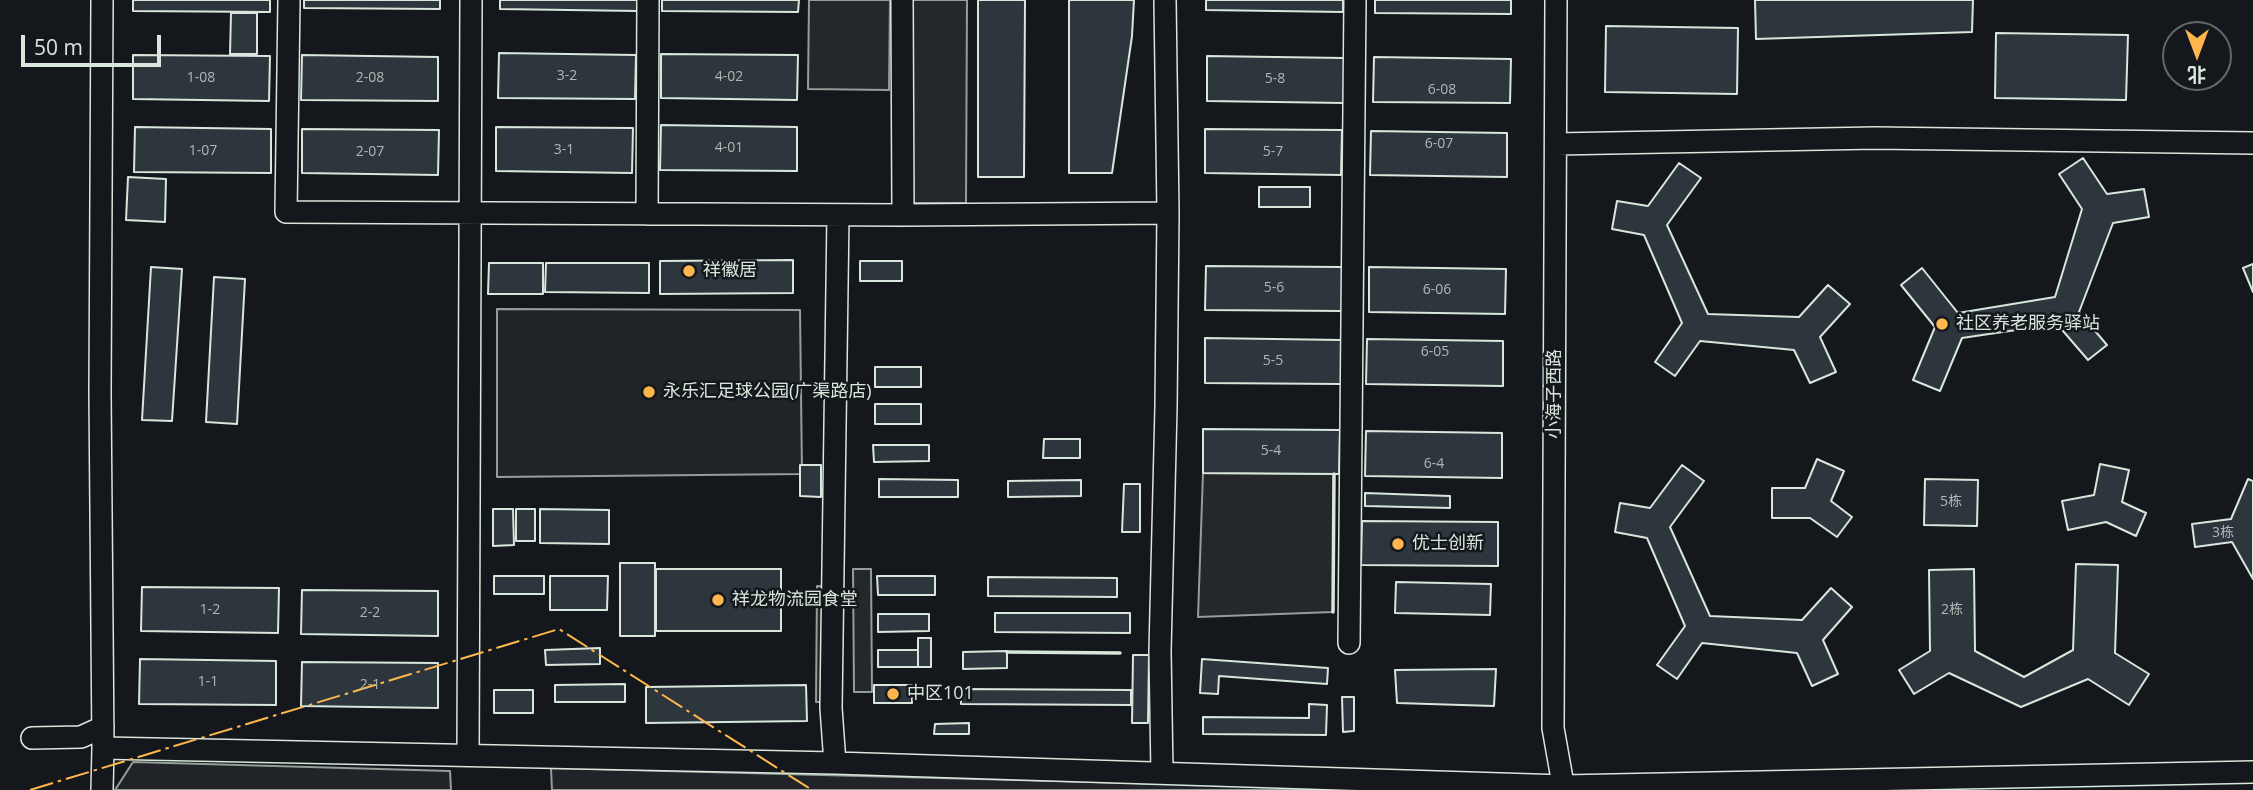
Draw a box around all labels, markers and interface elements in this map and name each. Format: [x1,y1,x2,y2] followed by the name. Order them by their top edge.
[24,21,164,65] scale bar
[2162,21,2232,91] north arrow
[34,33,83,61] text: 50 m
[2188,62,2207,88] text: 北
[557,68,577,84] house number: 3-2
[715,69,743,85] house number: 4-02
[187,70,215,86] house number: 1-08
[356,70,384,86] house number: 2-08
[1265,71,1285,87] house number: 5-8
[1428,82,1456,98] house number: 6-08
[1425,136,1453,152] house number: 6-07
[715,140,743,156] house number: 4-01
[554,142,574,158] house number: 3-1
[189,143,217,159] house number: 1-07
[356,144,384,160] house number: 2-07
[1263,144,1283,160] house number: 5-7
[703,260,757,282] place label: 祥徽居
[681,263,697,279] marker: 祥徽居
[1264,280,1284,296] house number: 5-6
[1423,282,1451,298] house number: 6-06
[1956,313,2100,335] place label: 社区养老服务驿站
[1934,316,1950,332] marker: 社区养老服务驿站
[1421,344,1449,360] house number: 6-05
[1544,349,1566,439] street label: 小海子西路
[1263,353,1283,369] house number: 5-5
[663,381,872,403] place label: 永乐汇足球公园(广渠路店)
[641,384,657,400] marker: 永乐汇足球公园(广渠路店)
[1261,443,1281,459] house number: 5-4
[1424,456,1444,472] house number: 6-4
[1940,494,1962,510] house number: 5栋
[2212,525,2234,541] house number: 3栋
[1412,533,1484,555] place label: 优士创新
[1390,536,1406,552] marker: 优士创新
[732,589,858,611] place label: 祥龙物流园食堂
[710,592,726,608] marker: 祥龙物流园食堂
[200,602,220,618] house number: 1-2
[1941,602,1963,618] house number: 2栋
[360,605,380,621] house number: 2-2
[198,674,218,690] house number: 1-1
[360,677,380,693] house number: 2-1
[907,683,974,705] place label: 中区101
[885,686,901,702] marker: 中区101

